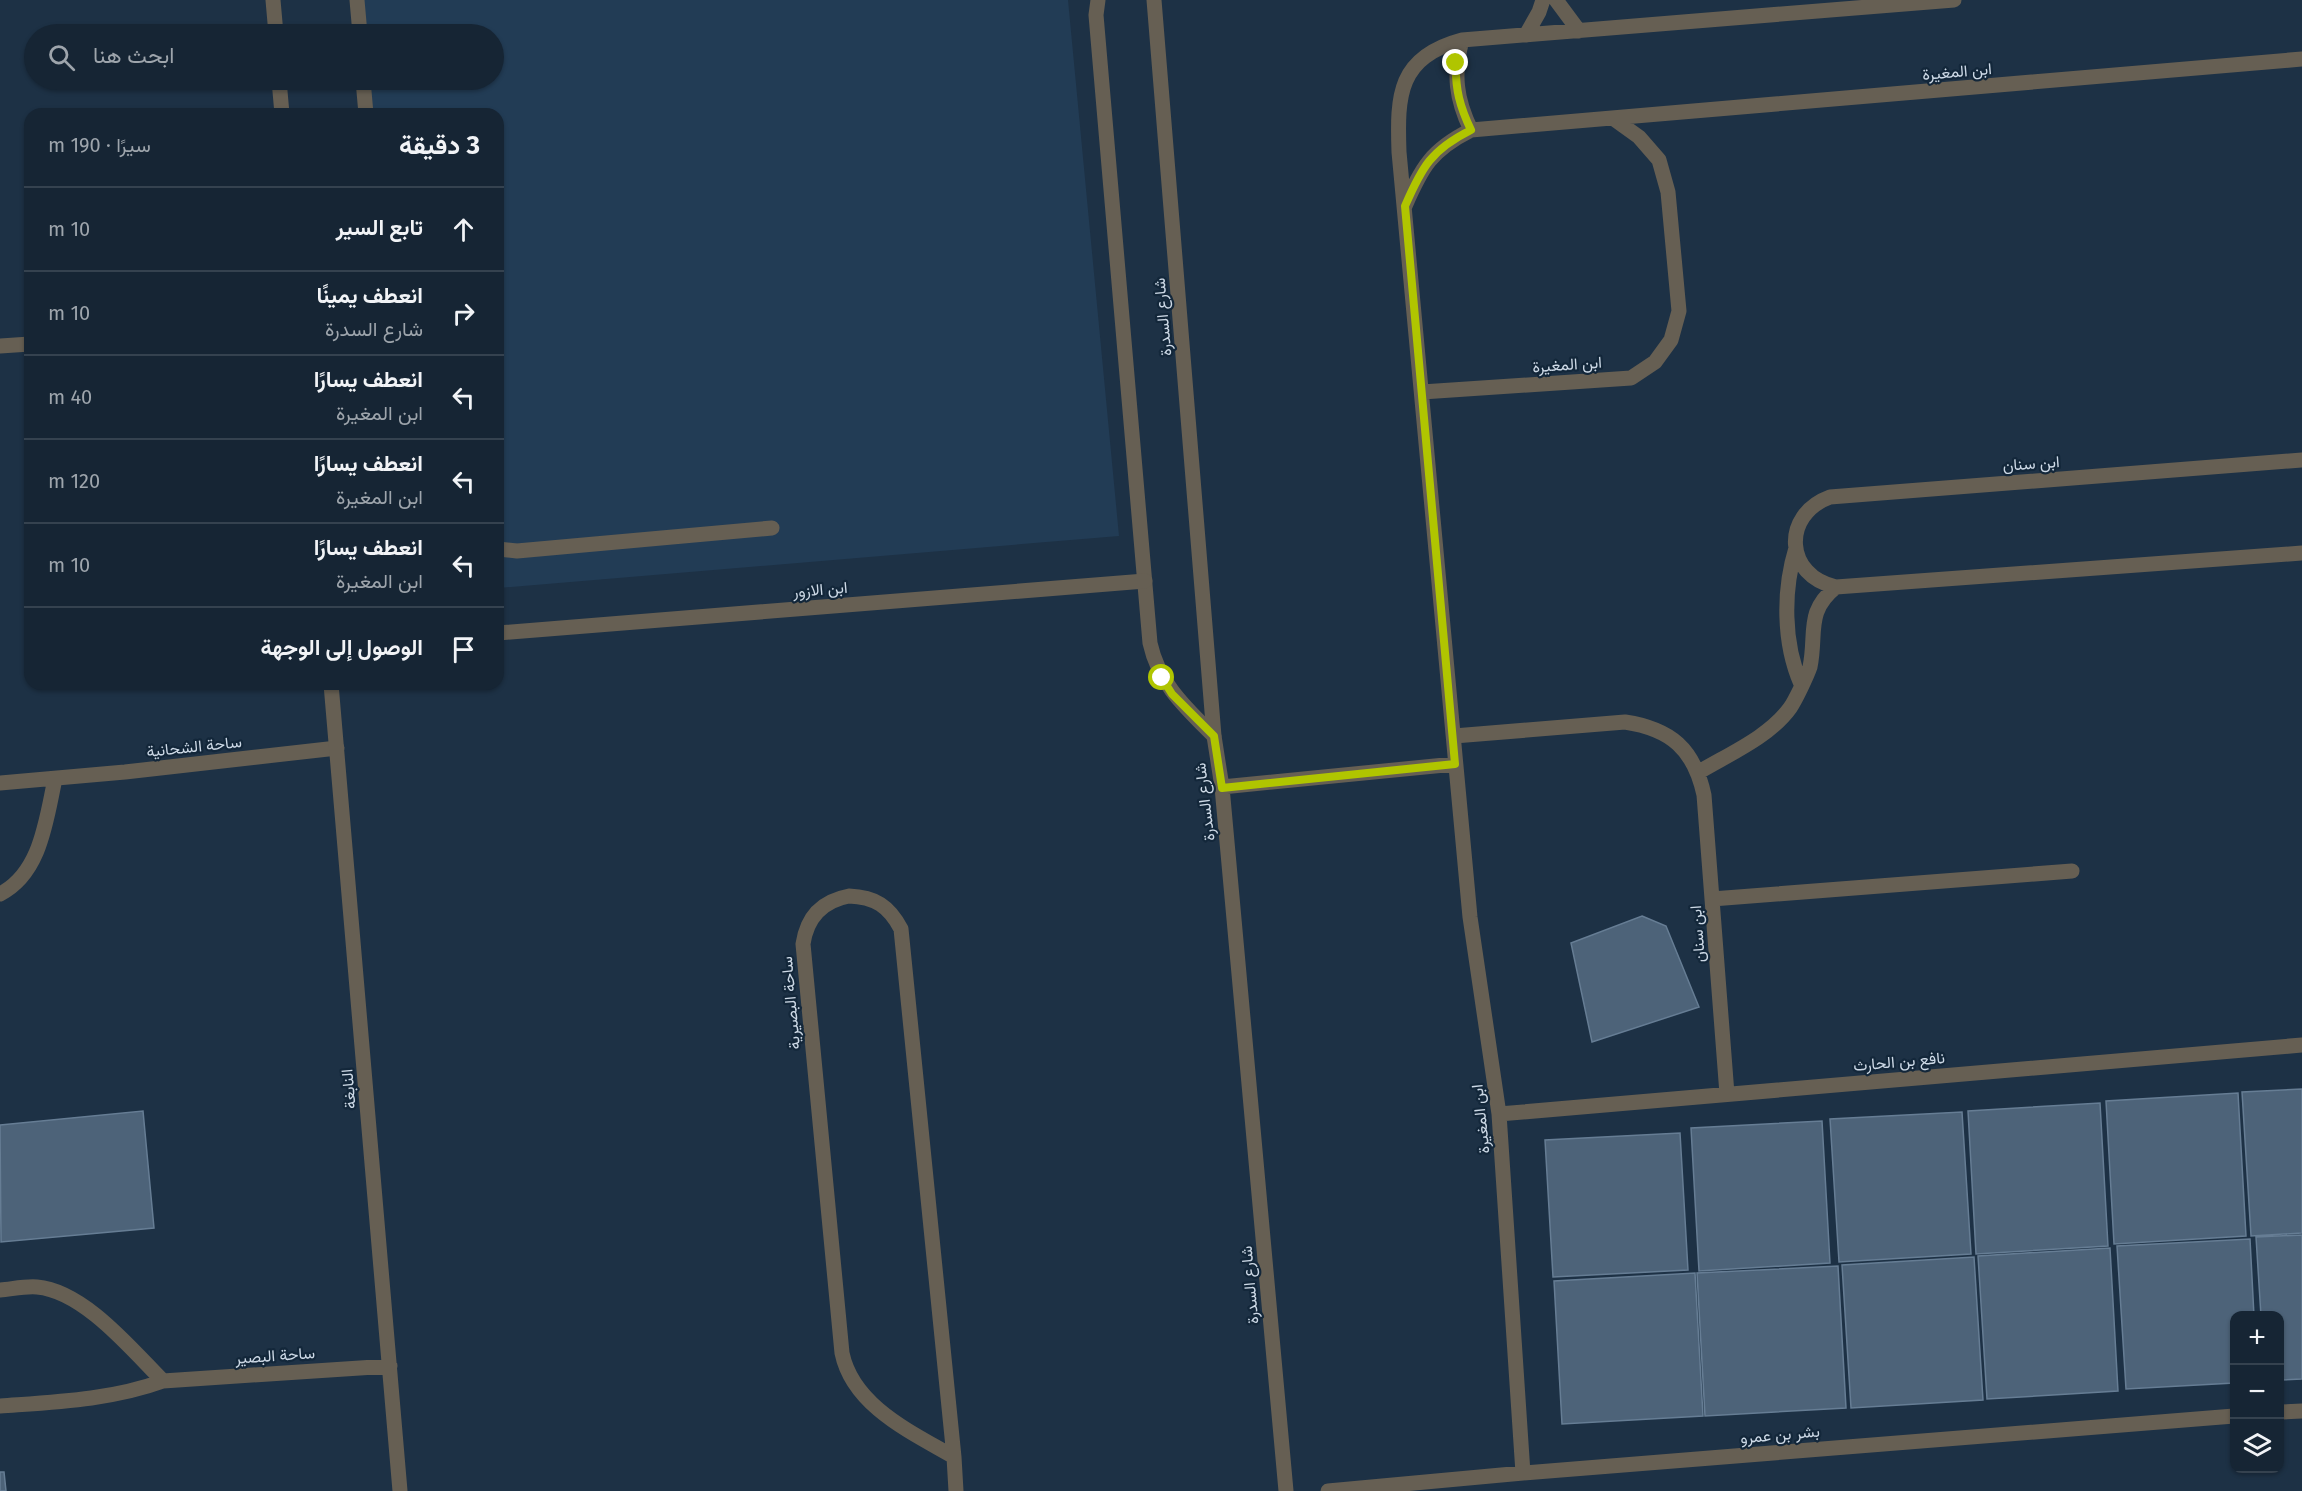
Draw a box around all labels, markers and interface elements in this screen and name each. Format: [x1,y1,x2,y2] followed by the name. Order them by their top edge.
[24,24,504,90] search box
[45,41,78,74] icon: search
[93,42,174,69] text: ابحث هنا
[1442,49,1468,75] route end
[1922,59,1993,85] street label: ابن المغيرة
[399,130,480,161] text: 3 دقيقة
[48,133,151,157] text: سيرًا · 190 m
[447,213,480,246] icon: ahead
[336,214,423,241] text: تابع السير
[48,217,90,241] text: 10 m
[1150,277,1177,357] street label: شارع السدرة
[316,282,423,309] text: انعطف يمينًا
[447,297,480,330] icon: right
[48,301,90,325] text: 10 m
[325,317,423,341] text: شارع السدرة
[1532,353,1602,377] street label: ابن المغيرة
[314,366,423,393] text: انعطف يسارًا
[447,381,480,414] icon: left
[48,385,92,409] text: 40 m
[336,401,423,425] text: ابن المغيرة
[314,450,423,477] text: انعطف يسارًا
[2002,452,2060,476] street label: ابن سنان
[447,465,480,498] icon: left
[48,469,100,493] text: 120 m
[336,485,423,509] text: ابن المغيرة
[314,534,423,561] text: انعطف يسارًا
[447,549,480,582] icon: left
[48,553,90,577] text: 10 m
[336,569,423,593] text: ابن المغيرة
[791,578,848,602] street label: ابن الازور
[447,633,480,666] icon: arrive
[260,634,423,661] text: الوصول إلى الوجهة
[1148,664,1174,690] route start
[145,732,243,761] street label: ساحة الشحانية
[1190,762,1221,842] street label: شارع السدرة
[1686,905,1710,963] street label: ابن سنان
[777,955,805,1050] street label: ساحة البصيرية
[1852,1048,1946,1077] street label: نافع بن الحارث
[337,1068,360,1110] street label: النابغة
[1467,1083,1495,1155] street label: ابن المغيرة
[1237,1245,1264,1325] street label: شارع السدرة
[2230,1311,2284,1473] map controls
[2230,1311,2284,1365] button: +
[233,1343,316,1369] street label: ساحة البصير
[2230,1365,2284,1419] button: −
[2230,1419,2284,1473] button: layers
[1740,1422,1821,1448] street label: بشر بن عمرو

